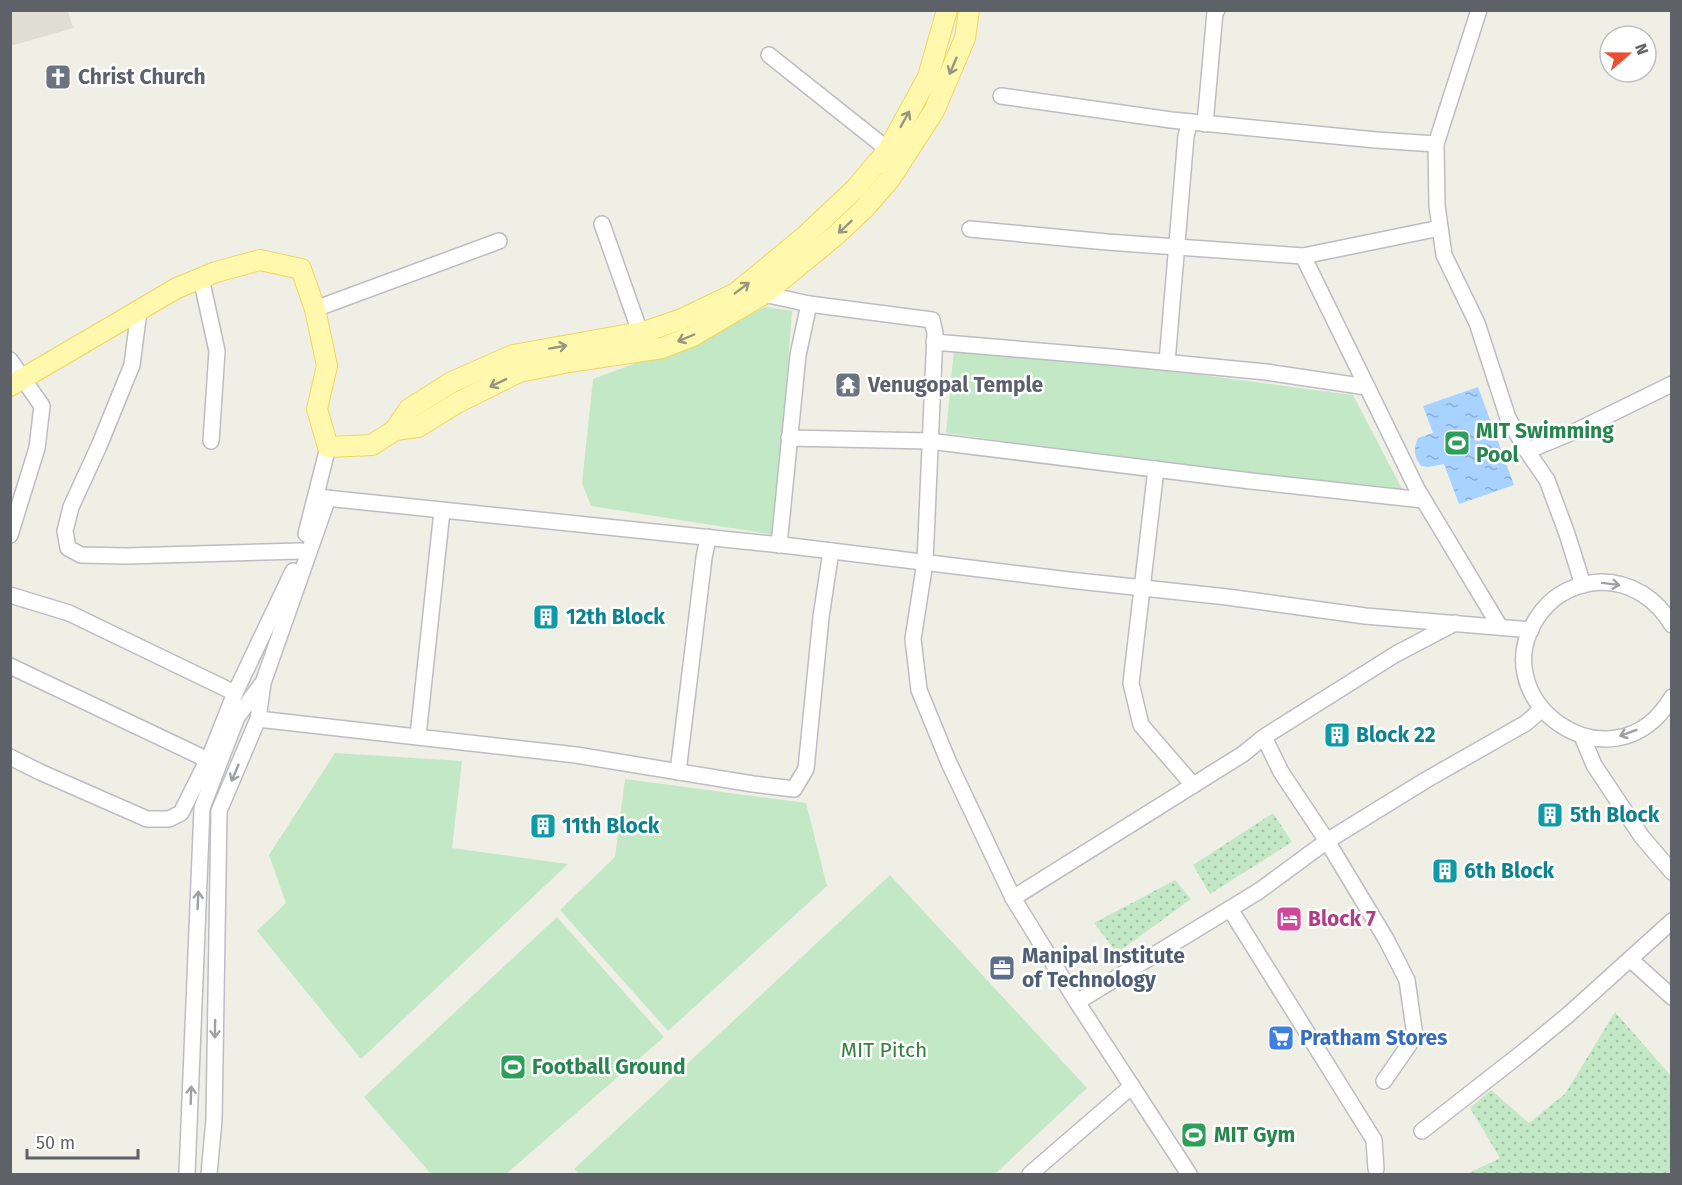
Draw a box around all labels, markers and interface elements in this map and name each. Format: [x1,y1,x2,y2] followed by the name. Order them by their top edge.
[1598,24,1658,84] north arrow
[1631,41,1652,57] text: N
[947,57,958,75] one-way arrow
[43,62,73,92] church icon: Christ Church
[78,64,206,90] place label: Christ Church
[899,111,911,128] one-way arrow
[838,219,853,234] one-way arrow
[734,282,750,295] one-way arrow
[678,333,696,344] one-way arrow
[548,341,568,352] one-way arrow
[833,370,863,400] temple icon: Venugopal Temple
[867,372,1044,398] place label: Venugopal Temple
[489,377,507,389] one-way arrow
[1476,418,1614,468] place label: MIT Swimming Pool
[1442,428,1472,458] sports icon: MIT Swimming Pool
[1601,578,1620,589] one-way arrow
[531,602,561,632] building icon: 12th Block
[566,604,665,630] place label: 12th Block
[1322,720,1352,750] building icon: Block 22
[1356,722,1436,748] place label: Block 22
[1619,729,1638,740] one-way arrow
[229,763,240,781] one-way arrow
[1535,800,1565,830] building icon: 5th Block
[1570,802,1660,828] place label: 5th Block
[528,811,558,841] building icon: 11th Block
[562,813,660,839] place label: 11th Block
[1430,856,1460,886] building icon: 6th Block
[1464,858,1554,884] place label: 6th Block
[192,891,203,911] one-way arrow
[1274,904,1304,934] hotel icon: Block 7
[1308,906,1376,932] place label: Block 7
[1022,943,1185,993] place label: Manipal Institute of Technology
[987,953,1017,983] office icon: Manipal Institute of Technology
[209,1019,221,1039] one-way arrow
[1266,1023,1296,1053] supermarket icon: Pratham Stores
[1300,1025,1447,1051] place label: Pratham Stores
[841,1037,927,1063] park label: MIT Pitch
[498,1052,528,1082] sports icon: Football Ground
[532,1054,686,1080] place label: Football Ground
[185,1086,196,1106] one-way arrow
[1179,1120,1209,1150] sports icon: MIT Gym
[27,1122,138,1160] scale bar
[1214,1122,1295,1148] place label: MIT Gym
[36,1132,75,1154] text: 50 m

